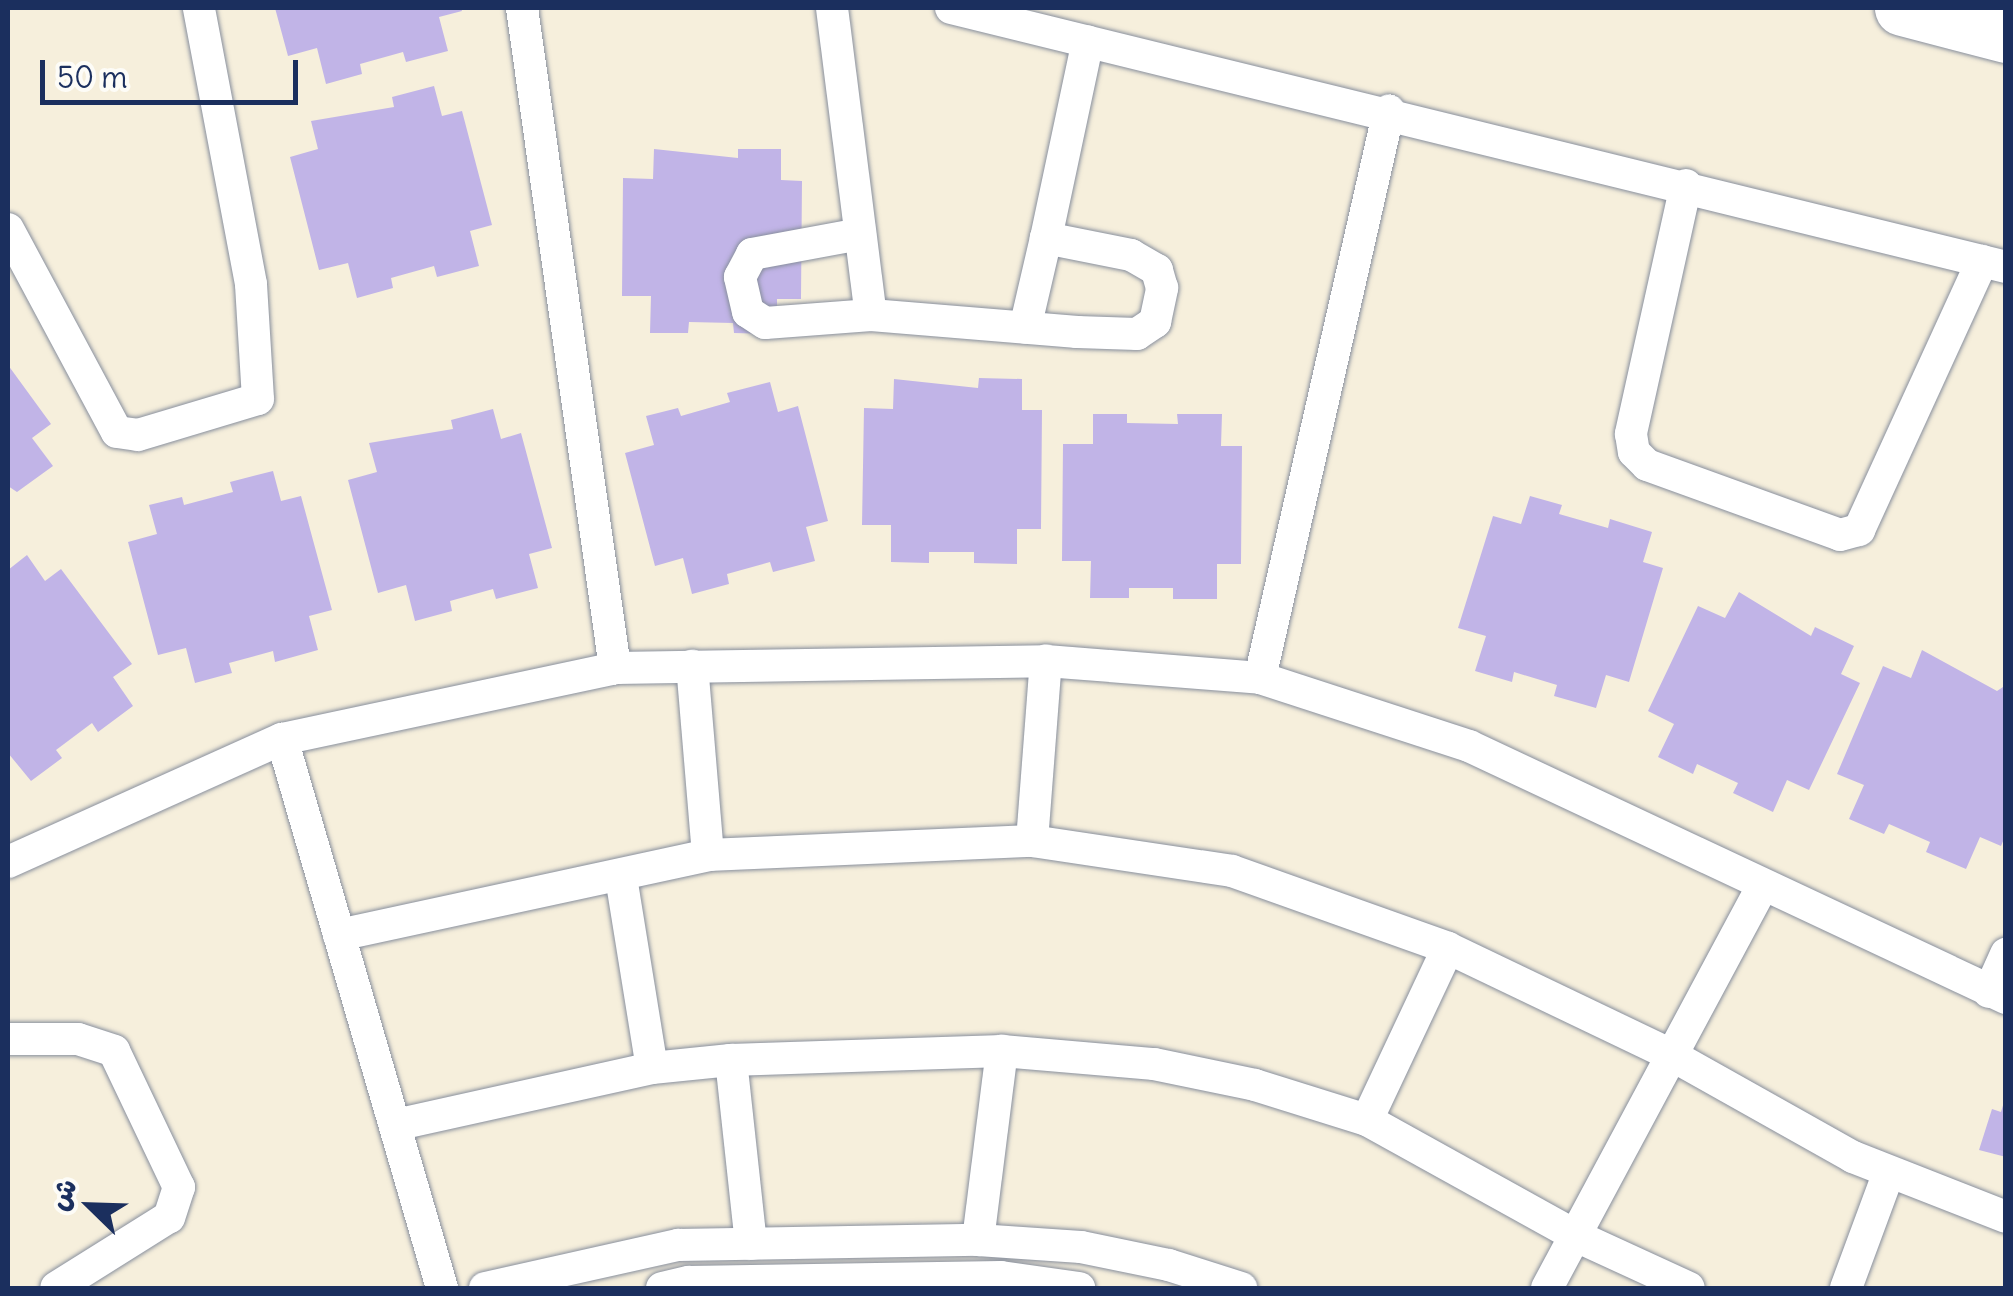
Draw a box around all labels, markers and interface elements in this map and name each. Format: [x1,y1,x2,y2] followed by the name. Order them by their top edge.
[45,40,302,102] scale bar
[57,58,127,96] text: 50 m
[40,1156,140,1256] north arrow
[40,1173,85,1215] text: ش

